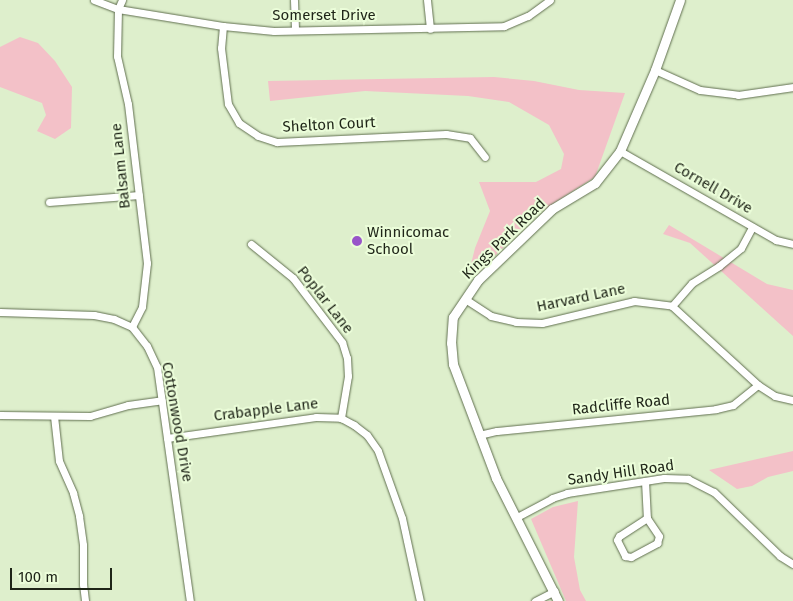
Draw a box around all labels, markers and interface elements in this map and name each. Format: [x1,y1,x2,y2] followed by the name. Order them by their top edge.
[272,7,376,25] street label: Somerset Drive
[282,114,376,136] street label: Shelton Court
[108,122,134,210] street label: Balsam Lane
[671,158,755,218] street label: Cornell Drive
[459,195,549,283] street label: Kings Park Road
[367,223,449,258] place label: Winnicomac School
[351,235,363,247] marker: Winnicomac School
[293,263,357,337] street label: Poplar Lane
[535,280,627,316] street label: Harvard Lane
[158,361,196,483] street label: Cottonwood Drive
[571,391,671,419] street label: Radcliffe Road
[213,395,319,425] street label: Crabapple Lane
[567,457,675,489] street label: Sandy Hill Road
[12,558,115,590] scale bar
[18,568,58,586] text: 100 m

